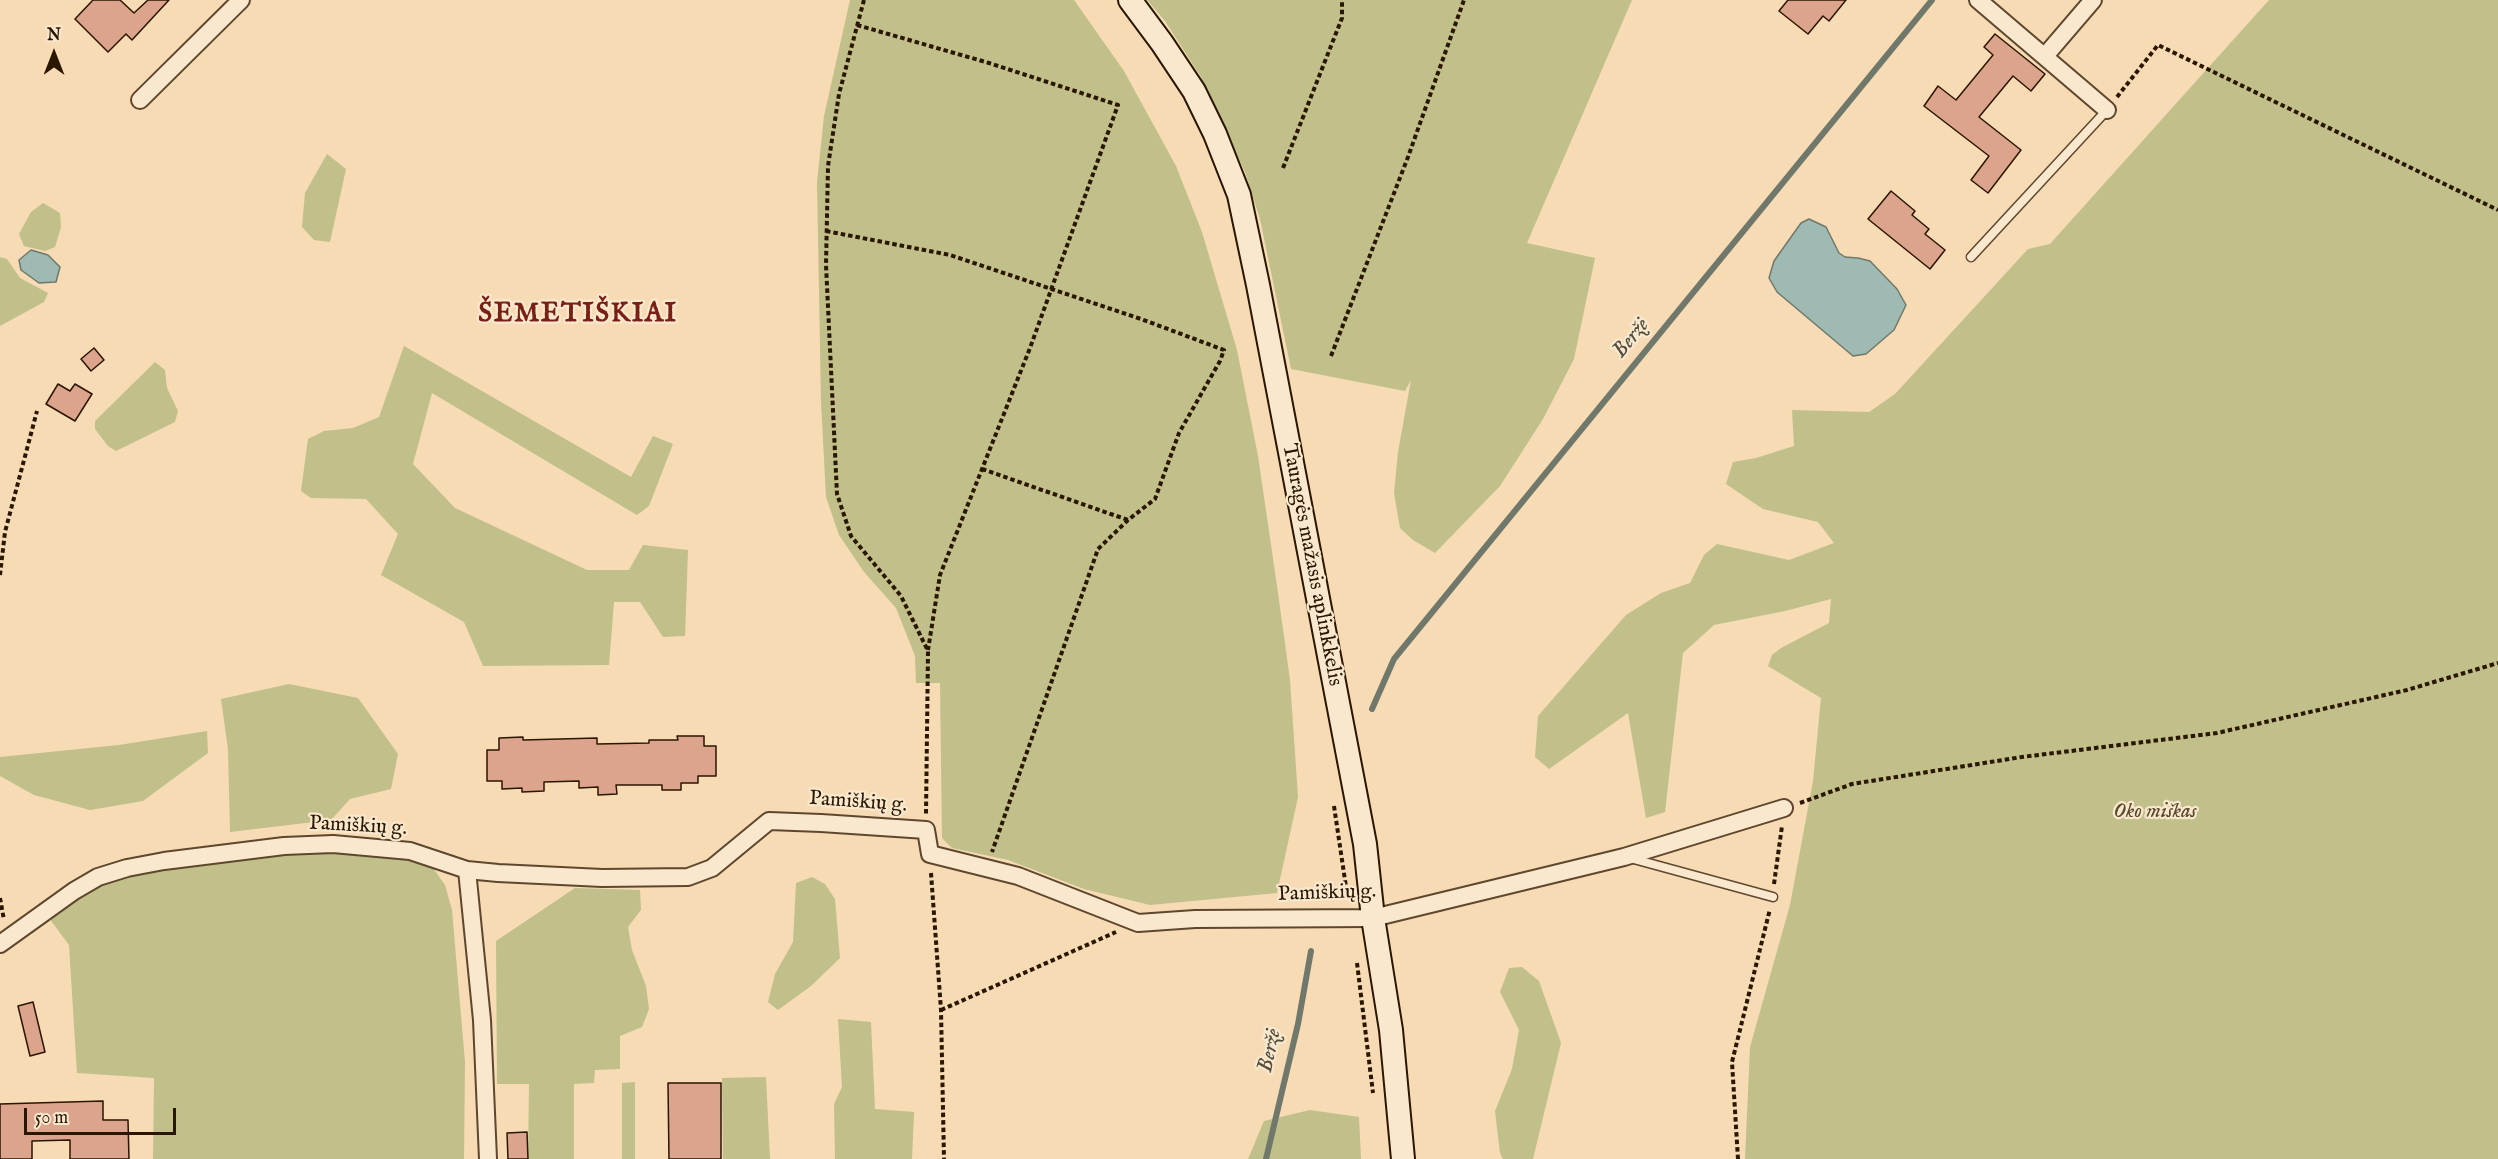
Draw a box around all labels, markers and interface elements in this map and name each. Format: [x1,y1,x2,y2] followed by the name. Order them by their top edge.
[24,24,84,84] north arrow
[47,26,61,46] text: N
[478,299,678,331] district label: ŠEMETIŠKIAI
[1608,314,1656,364] water label: Beržė
[1275,442,1347,688] street label: Tauragės mažasis aplinkkelis
[808,787,908,819] street label: Pamiškių g.
[2113,800,2197,826] park label: Oko miškas
[308,812,408,842] street label: Pamiškių g.
[1277,880,1377,908] street label: Pamiškių g.
[1254,1027,1288,1075] water label: Beržė
[27,1096,178,1134] scale bar
[35,1107,68,1130] text: 50 m

